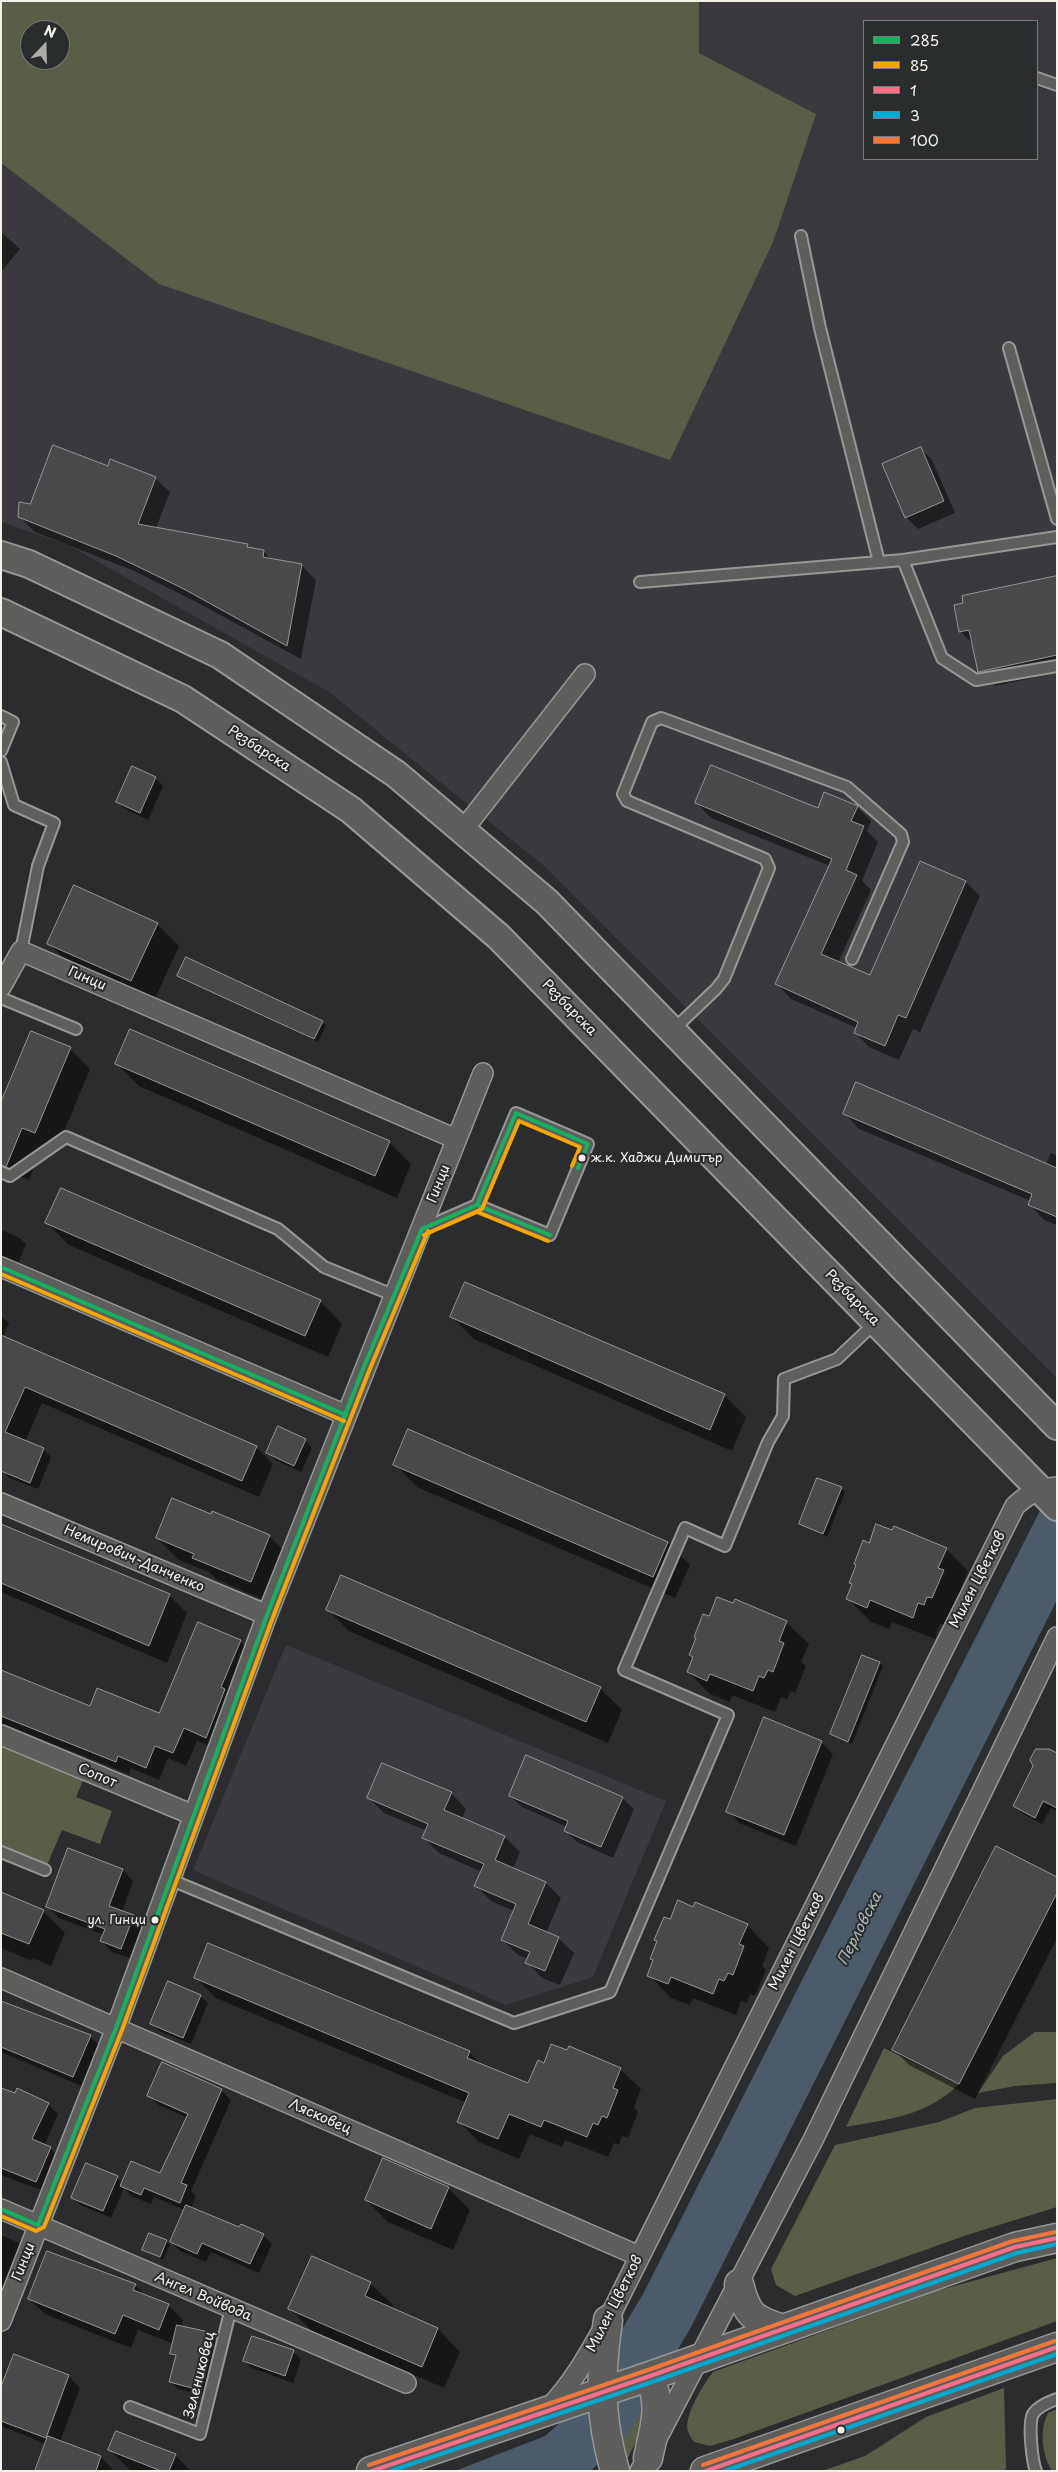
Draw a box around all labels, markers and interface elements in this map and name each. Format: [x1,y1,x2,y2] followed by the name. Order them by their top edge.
[20,20,70,70] north arrow
[41,20,59,43] text: N
[863,20,1038,160] legend
[910,28,939,51] text: 285
[910,53,928,76] text: 85
[910,78,917,101] text: 1
[910,103,920,126] text: 3
[910,128,939,151] text: 100
[225,723,293,775] street label: Резбарска
[66,964,108,994] street label: Гинци
[538,977,600,1039] street label: Резбарска
[591,1150,723,1166] place label: ж.к. Хаджи Димитър
[577,1153,587,1163] marker: ж.к. Хаджи Димитър
[424,1163,454,1205] street label: Гинци
[821,1267,883,1329] street label: Резбарска
[61,1522,207,1596] street label: Немирович-Данченко
[946,1529,1010,1631] street label: Милен Цветков
[75,1760,119,1792] street label: Сопот
[834,1890,886,1968] water label: Перловска
[765,1891,829,1993] street label: Милен Цветков
[87,1912,146,1928] place label: ул. Гинци
[150,1915,160,1925] marker: ул. Гинци
[286,2096,354,2138] street label: Лясковец
[9,2241,39,2283] street label: Гинци
[583,2253,647,2355] street label: Милен Цветков
[152,2269,254,2325] street label: Ангел Войвода
[181,2330,219,2420] street label: Зелениковец
[836,2425,846,2435] unlabelled marker

